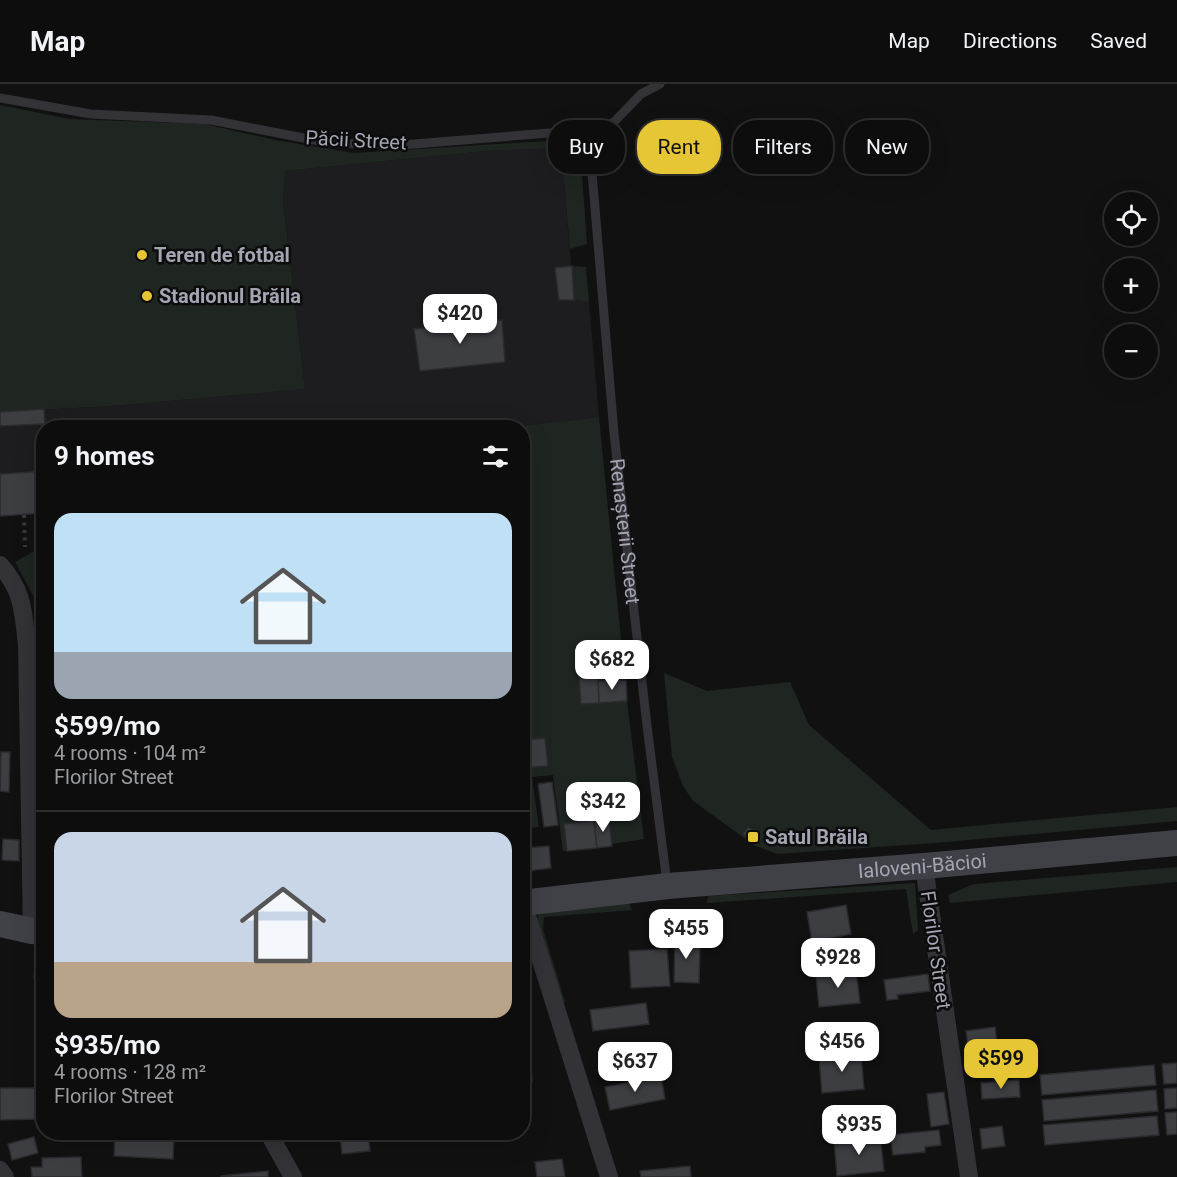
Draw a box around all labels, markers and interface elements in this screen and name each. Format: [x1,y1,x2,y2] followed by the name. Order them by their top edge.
[30,25,85,58] text: Map
[888,29,930,53] text: Map
[963,29,1057,53] text: Directions
[1090,29,1147,53] text: Saved
[548,120,625,174] chip: Buy
[637,120,721,174] chip: Rent
[733,120,833,174] chip: Filters
[845,120,929,174] chip: New
[305,125,407,155] street label: Păcii Street
[1104,192,1158,378] map controls
[1104,192,1158,246] button: locate
[154,243,290,267] place label: Teren de fotbal
[135,248,149,262] marker: Teren de fotbal
[1104,258,1158,312] button: +
[159,284,301,308] place label: Stadionul Brăila
[140,289,154,303] marker: Stadionul Brăila
[424,294,496,345] pin: $420
[437,301,483,325] text: $420
[1104,324,1158,378] button: −
[479,440,512,473] icon: filters
[54,441,155,471] text: 9 homes
[605,457,645,606] street label: Renașterii Street
[229,552,337,660] icon: home
[576,640,648,691] pin: $682
[589,647,635,671] text: $682
[54,711,161,741] text: $599/mo
[54,741,206,765] text: 4 rooms · 104 m²
[54,765,174,789] text: Florilor Street
[567,782,639,833] pin: $342
[580,789,626,813] text: $342
[765,825,868,849] place label: Satul Brăila
[746,830,760,844] marker: Satul Brăila
[857,848,988,883] street label: Ialoveni-Băcioi
[229,871,337,979] icon: home
[916,889,956,1011] street label: Florilor Street
[650,909,722,960] pin: $455
[663,916,709,940] text: $455
[802,938,874,989] pin: $928
[815,945,861,969] text: $928
[806,1022,878,1073] pin: $456
[819,1029,865,1053] text: $456
[54,1030,161,1060] text: $935/mo
[965,1039,1037,1090] pin: $599
[599,1042,671,1093] pin: $637
[978,1046,1024,1070] text: $599
[612,1049,658,1073] text: $637
[54,1060,206,1084] text: 4 rooms · 128 m²
[54,1084,174,1108] text: Florilor Street
[823,1105,895,1156] pin: $935
[836,1112,882,1136] text: $935

